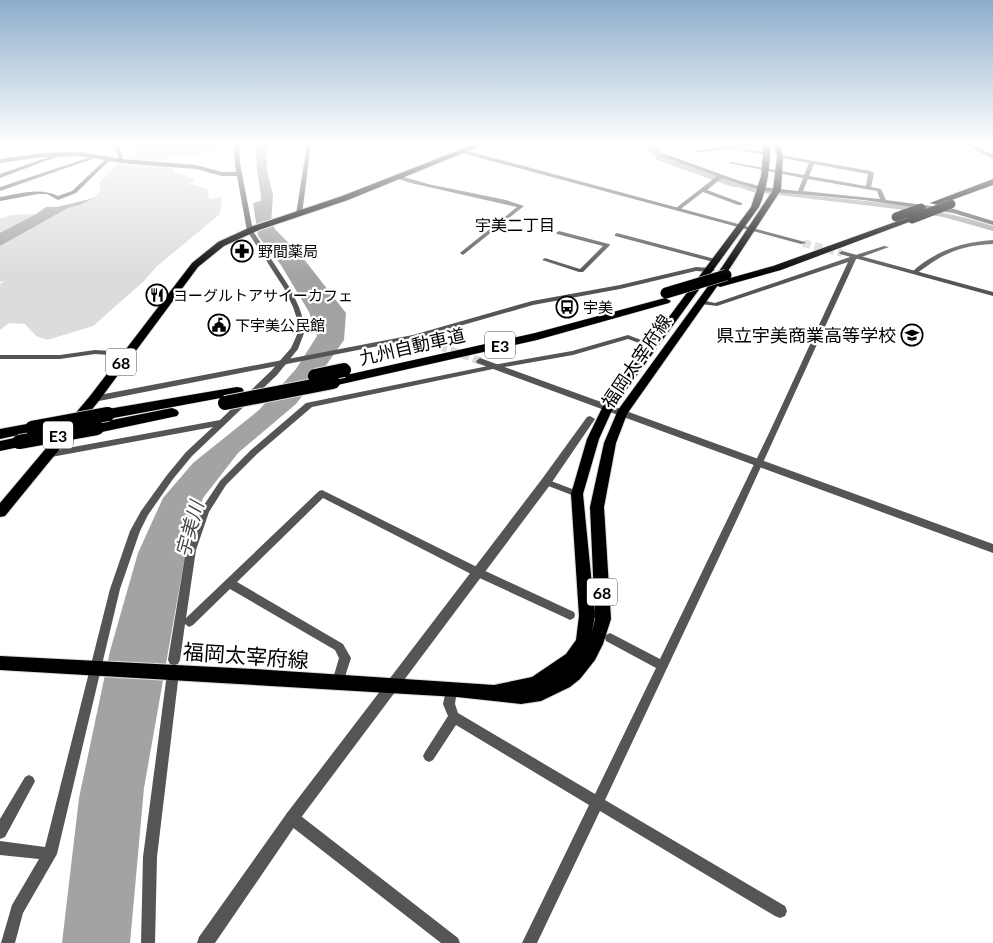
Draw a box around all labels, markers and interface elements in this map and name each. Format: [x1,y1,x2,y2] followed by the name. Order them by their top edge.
[475,215,555,234] district label: 宇美二丁目
[230,239,254,263] pharmacy icon: 野間薬局
[258,242,318,260] place label: 野間薬局
[145,283,169,307] restaurant icon: ヨーグルトアサイーカフェ
[173,286,353,304] place label: ヨーグルトアサイーカフェ
[555,295,579,319] bus stop icon: 宇美
[583,298,613,316] place label: 宇美
[597,310,675,412] street label: 福岡太宰府線
[207,313,231,337] public building icon: 下宇美公民館
[235,316,325,334] place label: 下宇美公民館
[357,323,467,369] street label: 九州自動車道
[900,323,924,347] school or university icon: 県立宇美商業高等学校
[716,324,896,346] place label: 県立宇美商業高等学校
[485,332,515,358] road number: E3
[106,348,136,376] road number: 68
[43,422,73,448] road number: E3
[171,497,208,560] water label: 宇美川
[587,578,617,606] road number: 68
[182,638,310,672] street label: 福岡太宰府線

